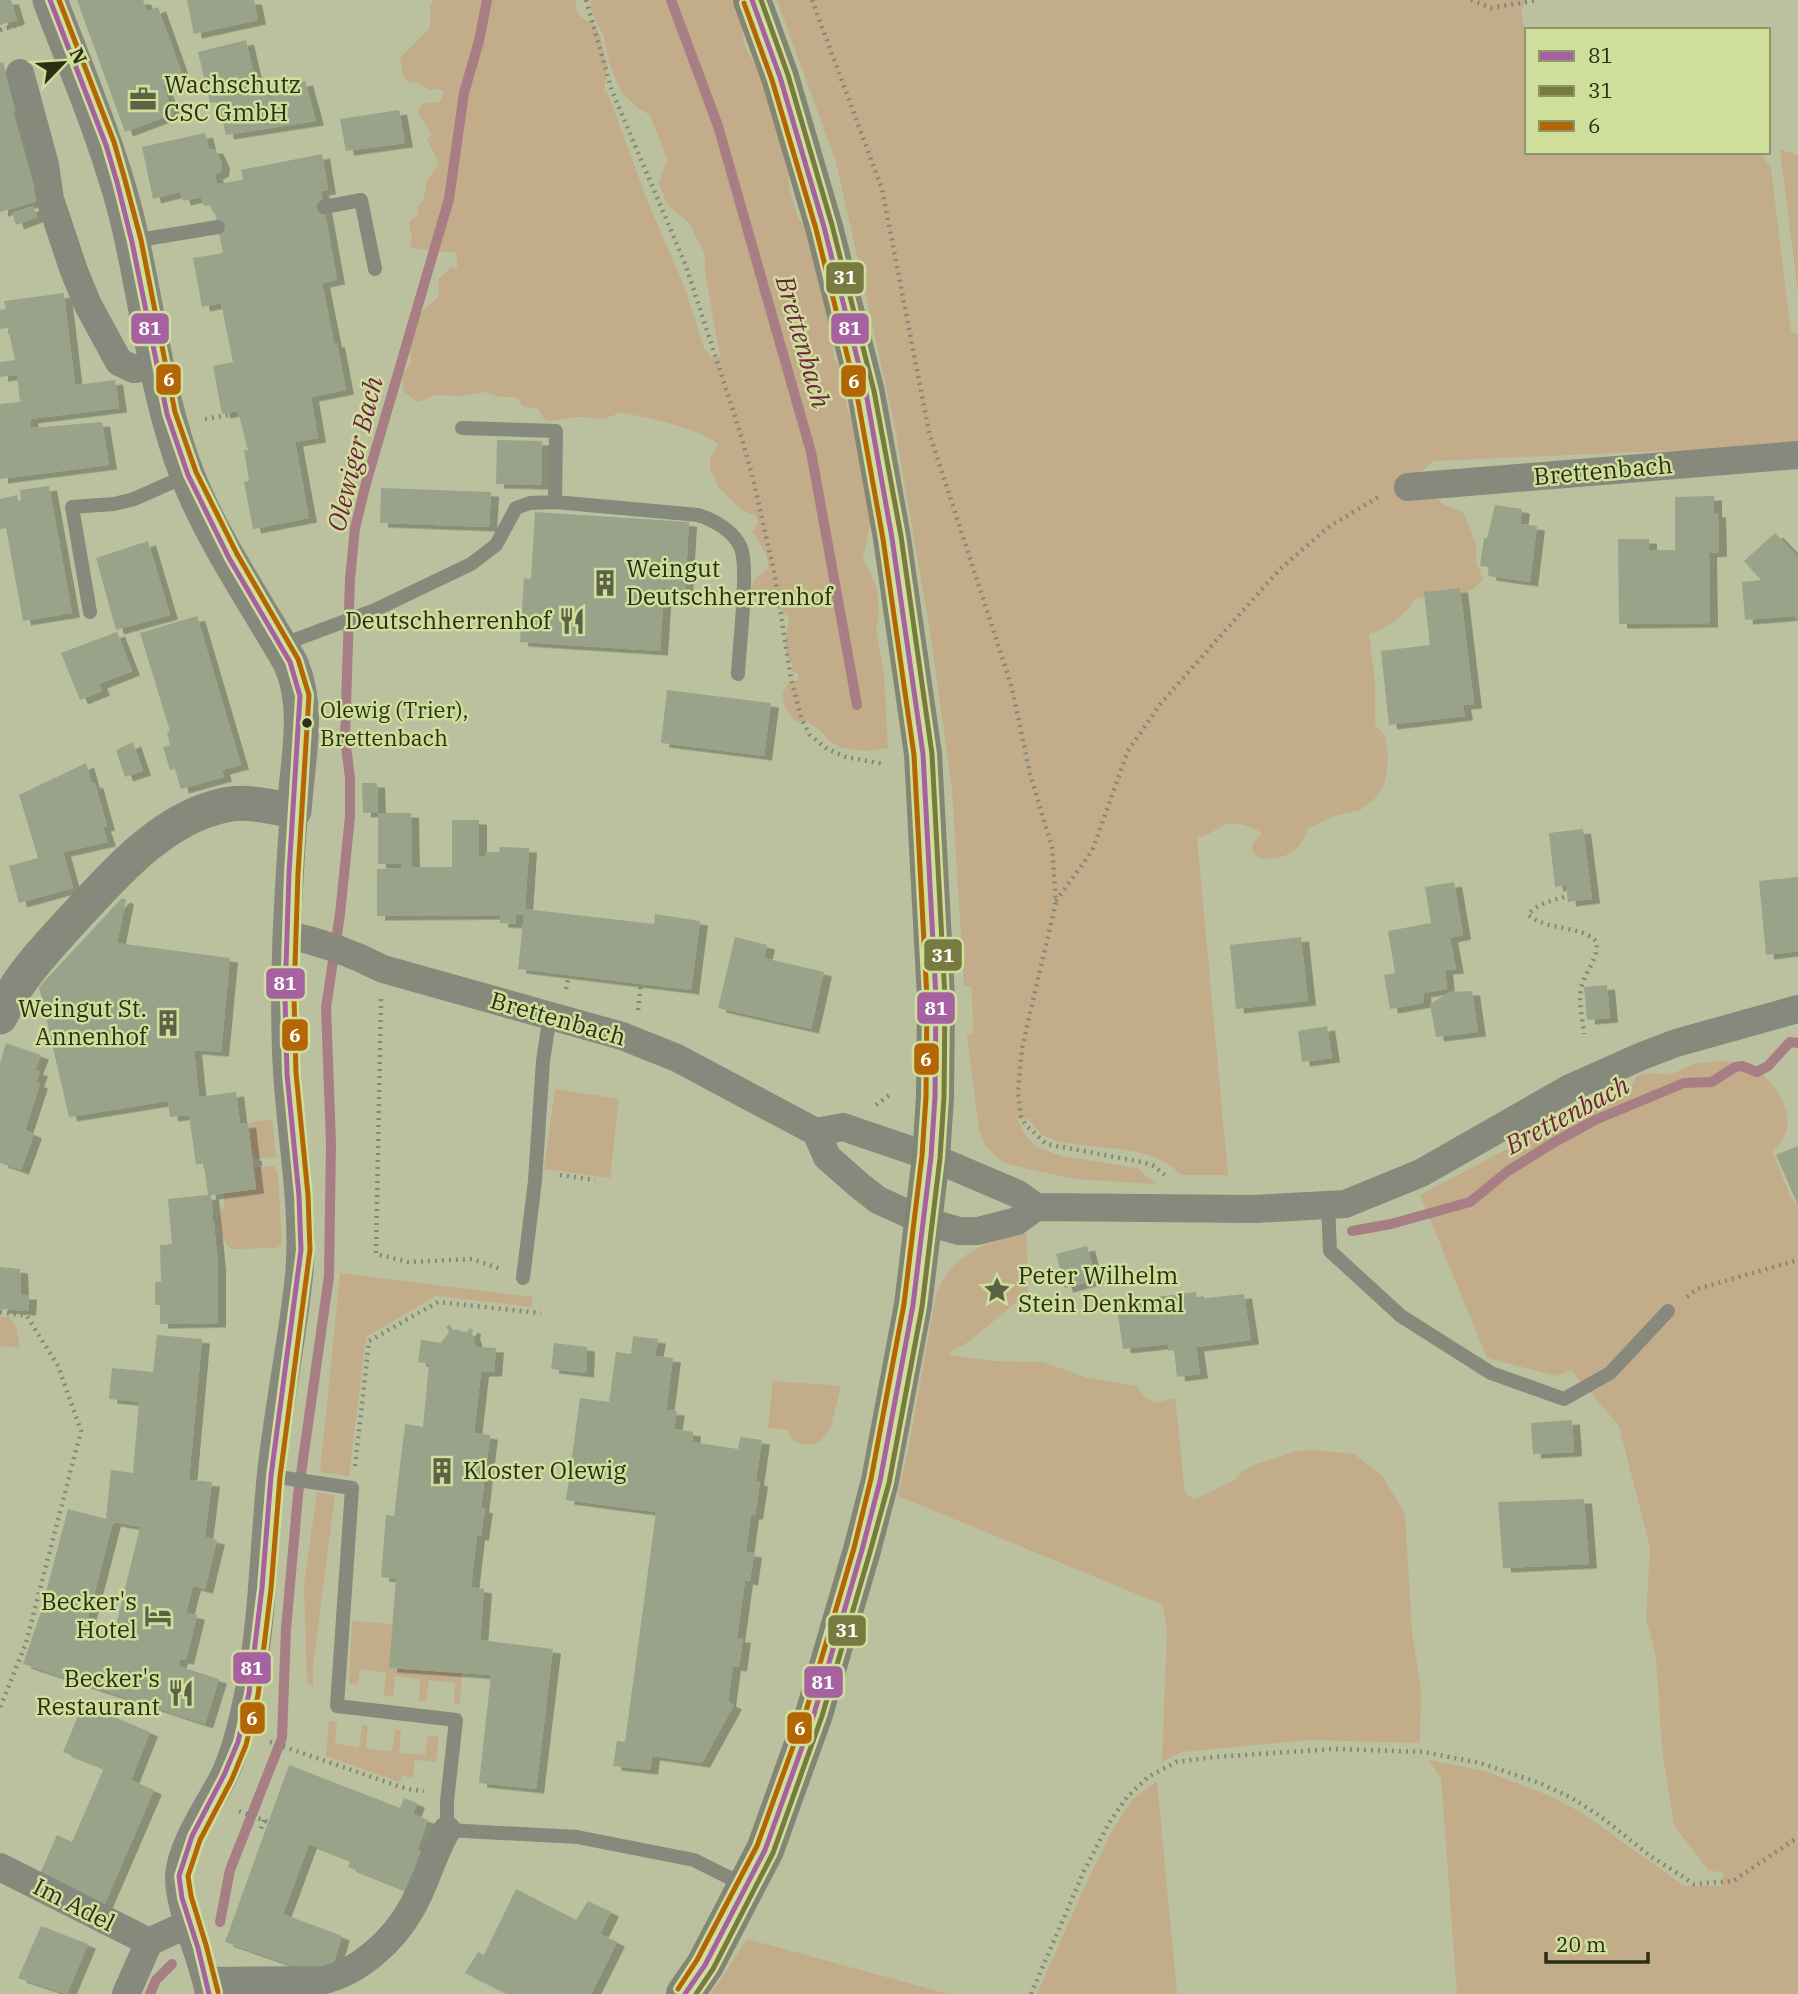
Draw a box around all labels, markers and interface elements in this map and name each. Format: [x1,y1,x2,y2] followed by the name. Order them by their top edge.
[28,28,98,98] north arrow
[1525,28,1770,154] legend
[1588,41,1613,69] text: 81
[64,44,92,68] text: N
[164,68,301,128] place label: Wachschutz CSC GmbH
[1588,76,1613,104] text: 31
[128,84,158,114] office icon: Wachschutz CSC GmbH
[1588,111,1601,139] text: 6
[825,261,865,295] line badge: 31
[834,265,856,289] text: 31
[769,271,839,412] water label: Brettenbach
[130,312,170,345] line badge: 81
[830,312,870,345] line badge: 81
[139,316,161,340] text: 81
[839,316,861,340] text: 81
[155,363,182,396] line badge: 6
[840,364,867,398] line badge: 6
[163,367,175,391] text: 6
[848,369,860,393] text: 6
[318,372,390,535] water label: Olewiger Bach
[1532,448,1674,492] street label: Brettenbach
[626,552,834,612] place label: Weingut Deutschherrenhof
[590,568,620,598] building icon: Weingut Deutschherrenhof
[345,604,553,636] place label: Deutschherrenhof
[557,606,587,636] restaurant icon: Deutschherrenhof
[320,695,468,752] place label: Olewig (Trier), Brettenbach
[300,716,314,730] marker: Olewig (Trier), Brettenbach
[923,938,963,972] line badge: 31
[932,943,954,967] text: 31
[265,967,306,1000] line badge: 81
[274,971,296,995] text: 81
[487,983,630,1053] street label: Brettenbach
[916,991,956,1025] line badge: 81
[18,992,149,1052] place label: Weingut St. Annenhof
[925,996,947,1020] text: 81
[153,1008,183,1038] building icon: Weingut St. Annenhof
[281,1018,309,1052] line badge: 6
[289,1023,301,1047] text: 6
[913,1042,940,1076] line badge: 6
[920,1047,932,1071] text: 6
[1498,1067,1635,1162] water label: Brettenbach
[1018,1259,1184,1319] place label: Peter Wilhelm Stein Denkmal
[982,1275,1012,1305] place icon: Peter Wilhelm Stein Denkmal
[463,1454,626,1486] place label: Kloster Olewig
[427,1456,457,1486] building icon: Kloster Olewig
[41,1585,137,1645] place label: Becker's Hotel
[143,1601,173,1631] hotel icon: Becker's Hotel
[827,1614,867,1647] line badge: 31
[836,1618,858,1642] text: 31
[232,1651,272,1685] line badge: 81
[241,1656,263,1680] text: 81
[36,1662,160,1722] place label: Becker's Restaurant
[803,1665,844,1699] line badge: 81
[812,1670,834,1694] text: 81
[166,1678,196,1708] restaurant icon: Becker's Restaurant
[239,1701,266,1735] line badge: 6
[246,1706,258,1730] text: 6
[786,1711,813,1745] line badge: 6
[794,1716,806,1740] text: 6
[28,1870,121,1938] street label: Im Adel
[1546,1920,1647,1964] scale bar
[1556,1930,1606,1958] text: 20 m

